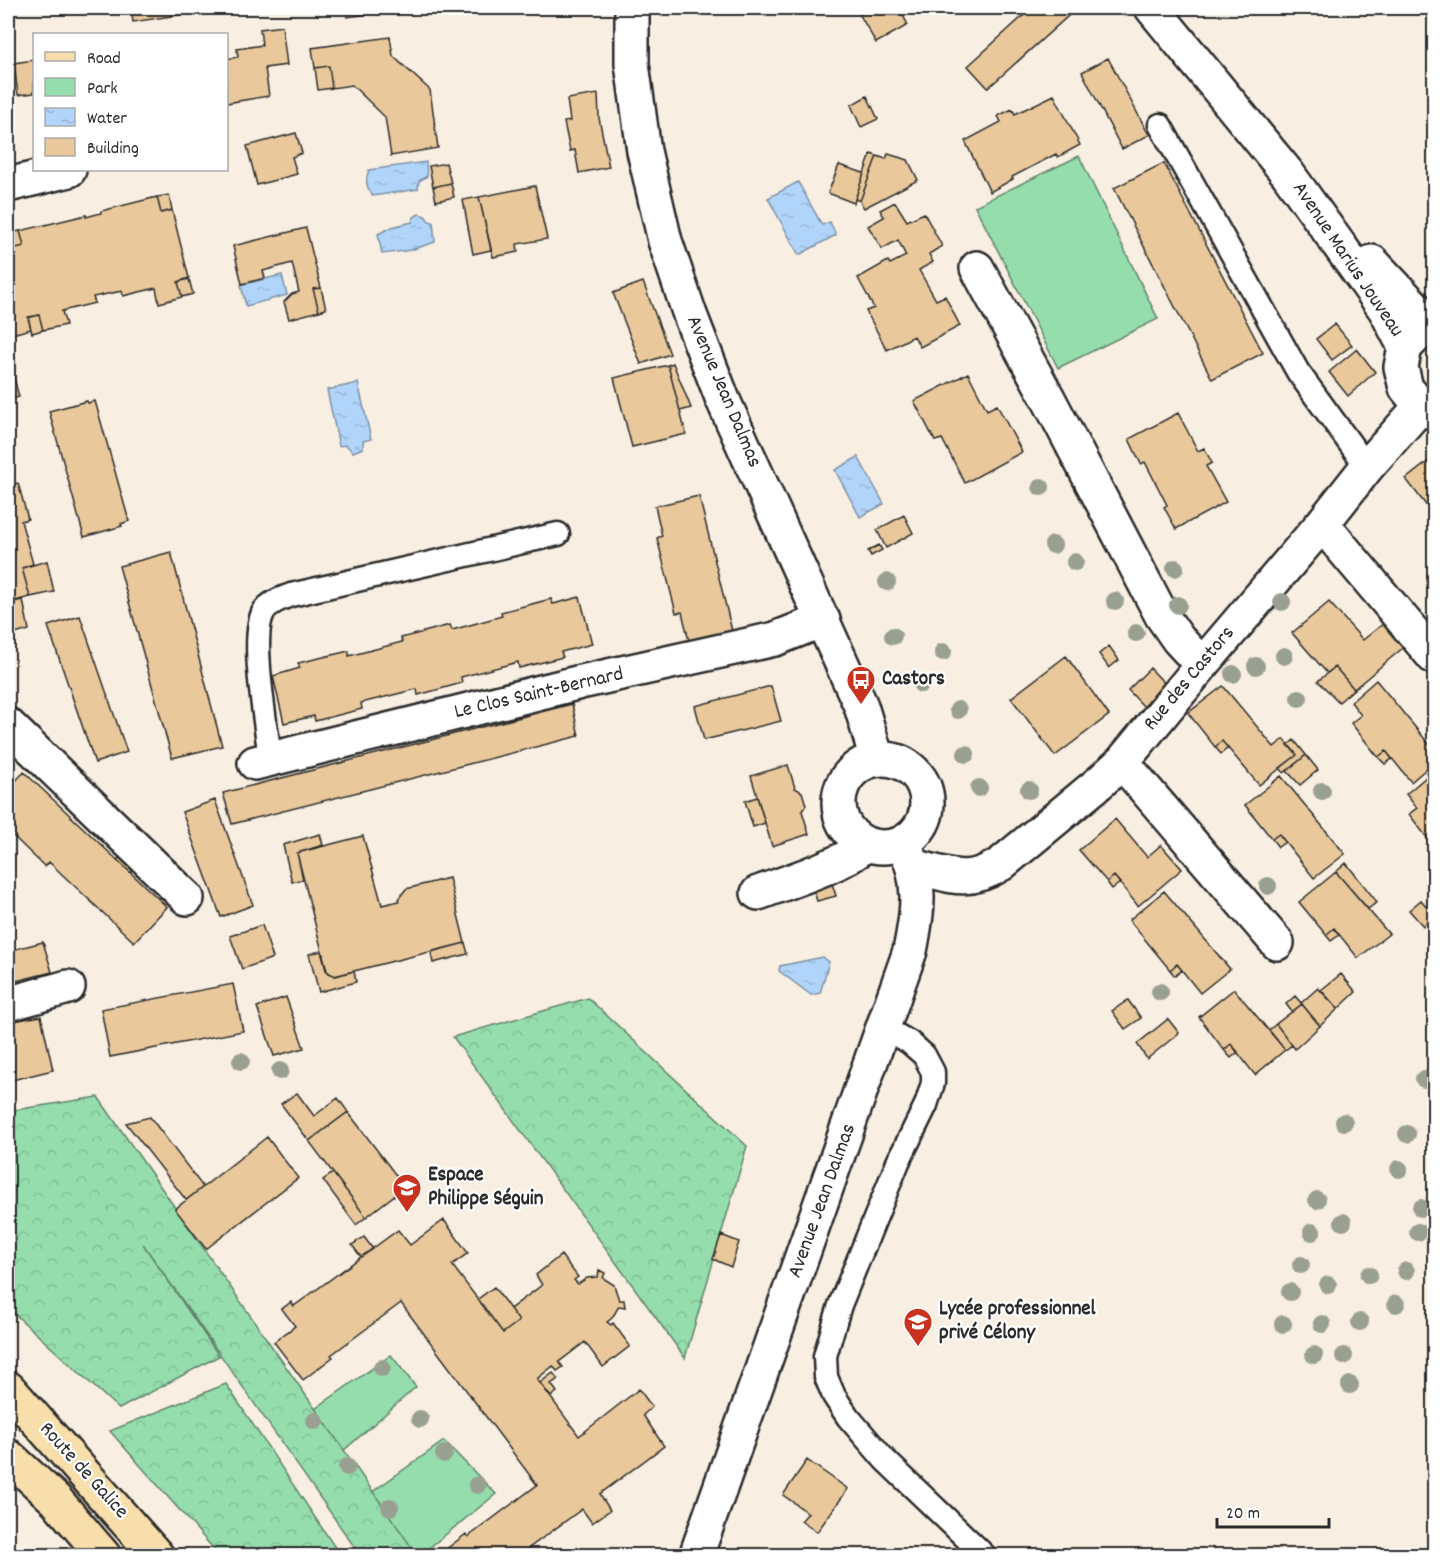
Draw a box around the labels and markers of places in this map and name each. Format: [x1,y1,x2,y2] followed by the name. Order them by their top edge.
[845,664,877,706] bus stop icon: Castors
[882,665,945,695] place label: Castors
[428,1161,544,1215] place label: Espace Philippe Séguin
[391,1172,423,1214] school or university icon: Espace Philippe Séguin
[939,1295,1097,1349] place label: Lycée professionnel privé Célony
[902,1306,934,1348] school or university icon: Lycée professionnel privé Célony

